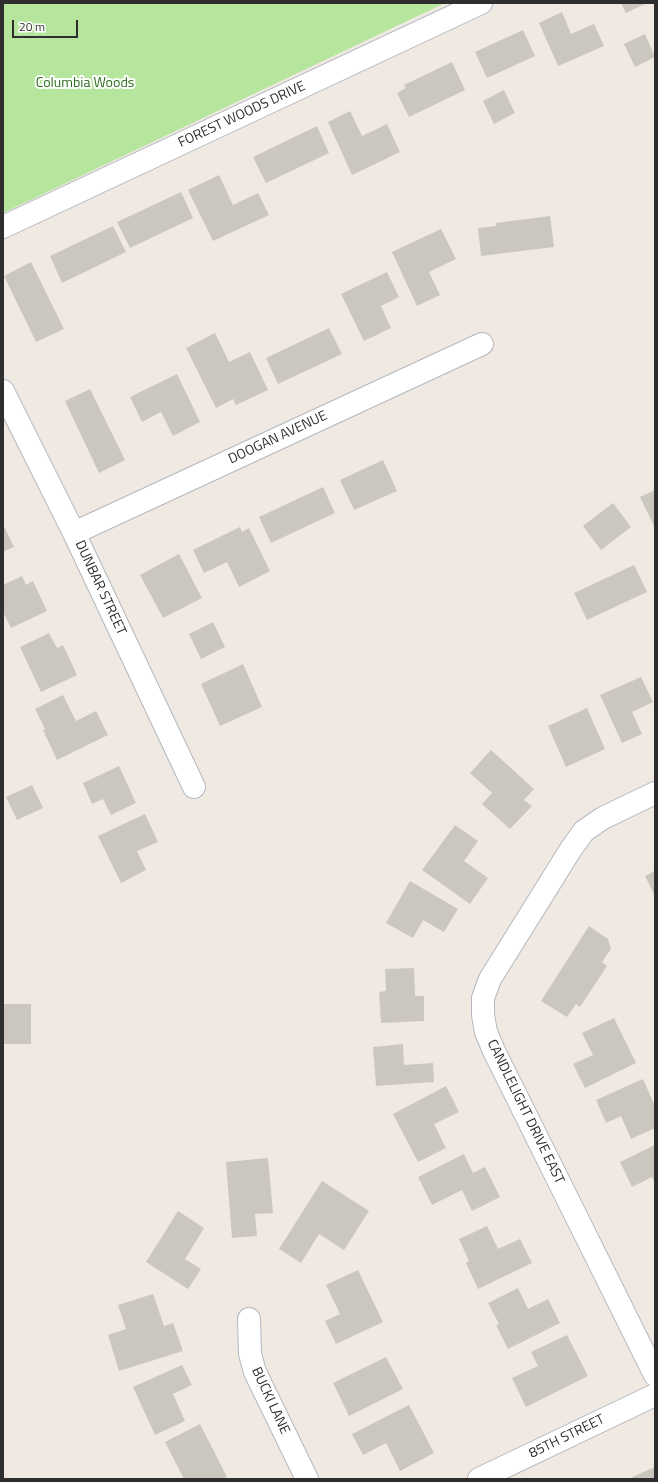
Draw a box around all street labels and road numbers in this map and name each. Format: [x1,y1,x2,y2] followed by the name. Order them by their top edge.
[176,78,308,152] street label: FOREST WOODS DRIVE
[226,408,330,468] street label: DOOGAN AVENUE
[71,538,129,638] street label: DUNBAR STREET
[483,1037,567,1187] street label: CANDLELIGHT DRIVE EAST
[247,1365,293,1437] street label: BUCKI LANE
[526,1411,608,1463] street label: 85TH STREET

